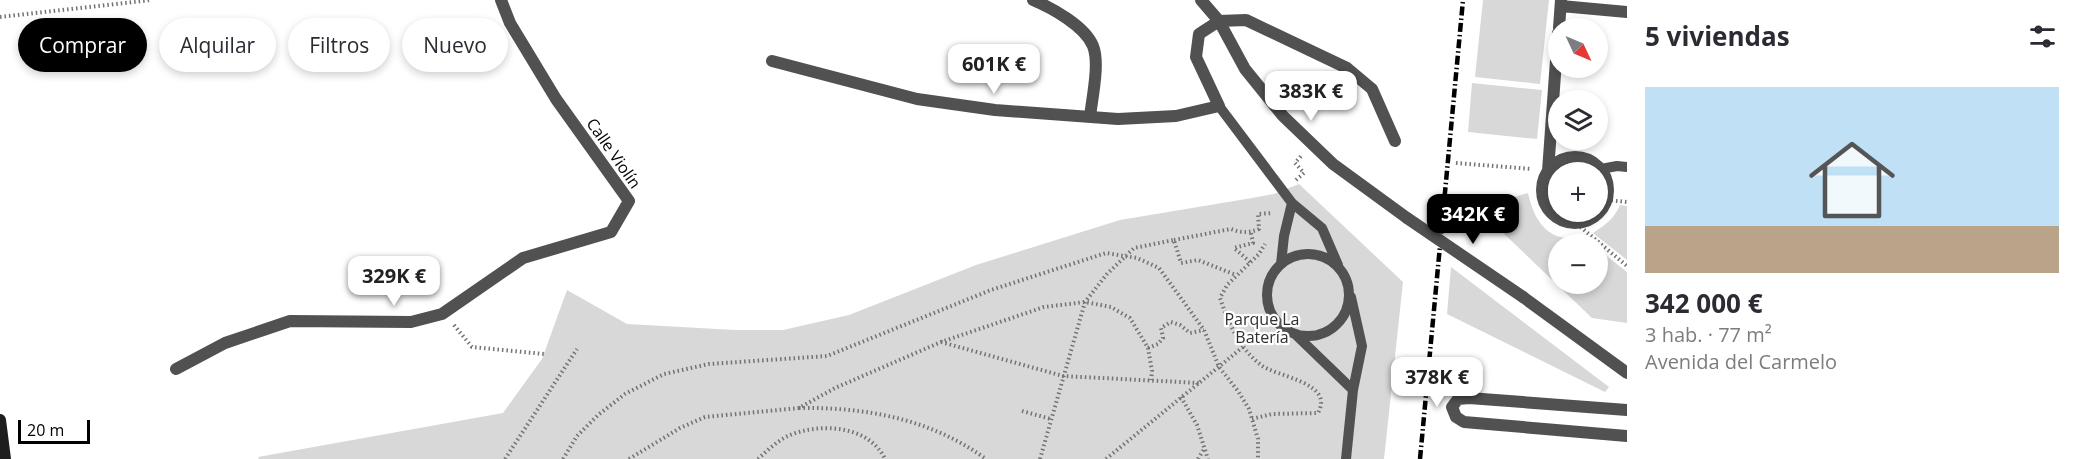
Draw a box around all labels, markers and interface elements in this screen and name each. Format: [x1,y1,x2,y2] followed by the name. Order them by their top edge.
[18,18,147,72] chip: Comprar
[159,18,276,72] chip: Alquilar
[288,18,390,72] chip: Filtros
[402,18,508,72] chip: Nuevo
[1548,18,1608,78] north arrow
[1548,18,1608,294] map controls
[1645,18,1790,54] text: 5 viviendas
[2026,20,2059,53] icon: filters
[945,44,1043,95] pin: 601K €
[962,50,1026,77] text: 601K €
[1262,71,1360,122] pin: 383K €
[1279,77,1343,104] text: 383K €
[1548,90,1608,150] button: layers
[582,113,646,193] street label: Calle Violín
[1798,126,1906,234] icon: home
[1548,162,1608,222] button: +
[1424,194,1522,245] pin: 342K €
[1441,200,1505,227] text: 342K €
[1548,234,1608,294] button: −
[345,256,443,307] pin: 329K €
[362,262,426,289] text: 329K €
[1645,285,1763,321] text: 342 000 €
[1224,308,1300,348] park label: Parque La Batería
[1645,321,1772,348] text: 3 hab. · 77 m²
[1645,348,1837,375] text: Avenida del Carmelo
[1388,357,1486,408] pin: 378K €
[1405,363,1469,390] text: 378K €
[18,417,90,444] scale bar
[27,419,64,441] text: 20 m

